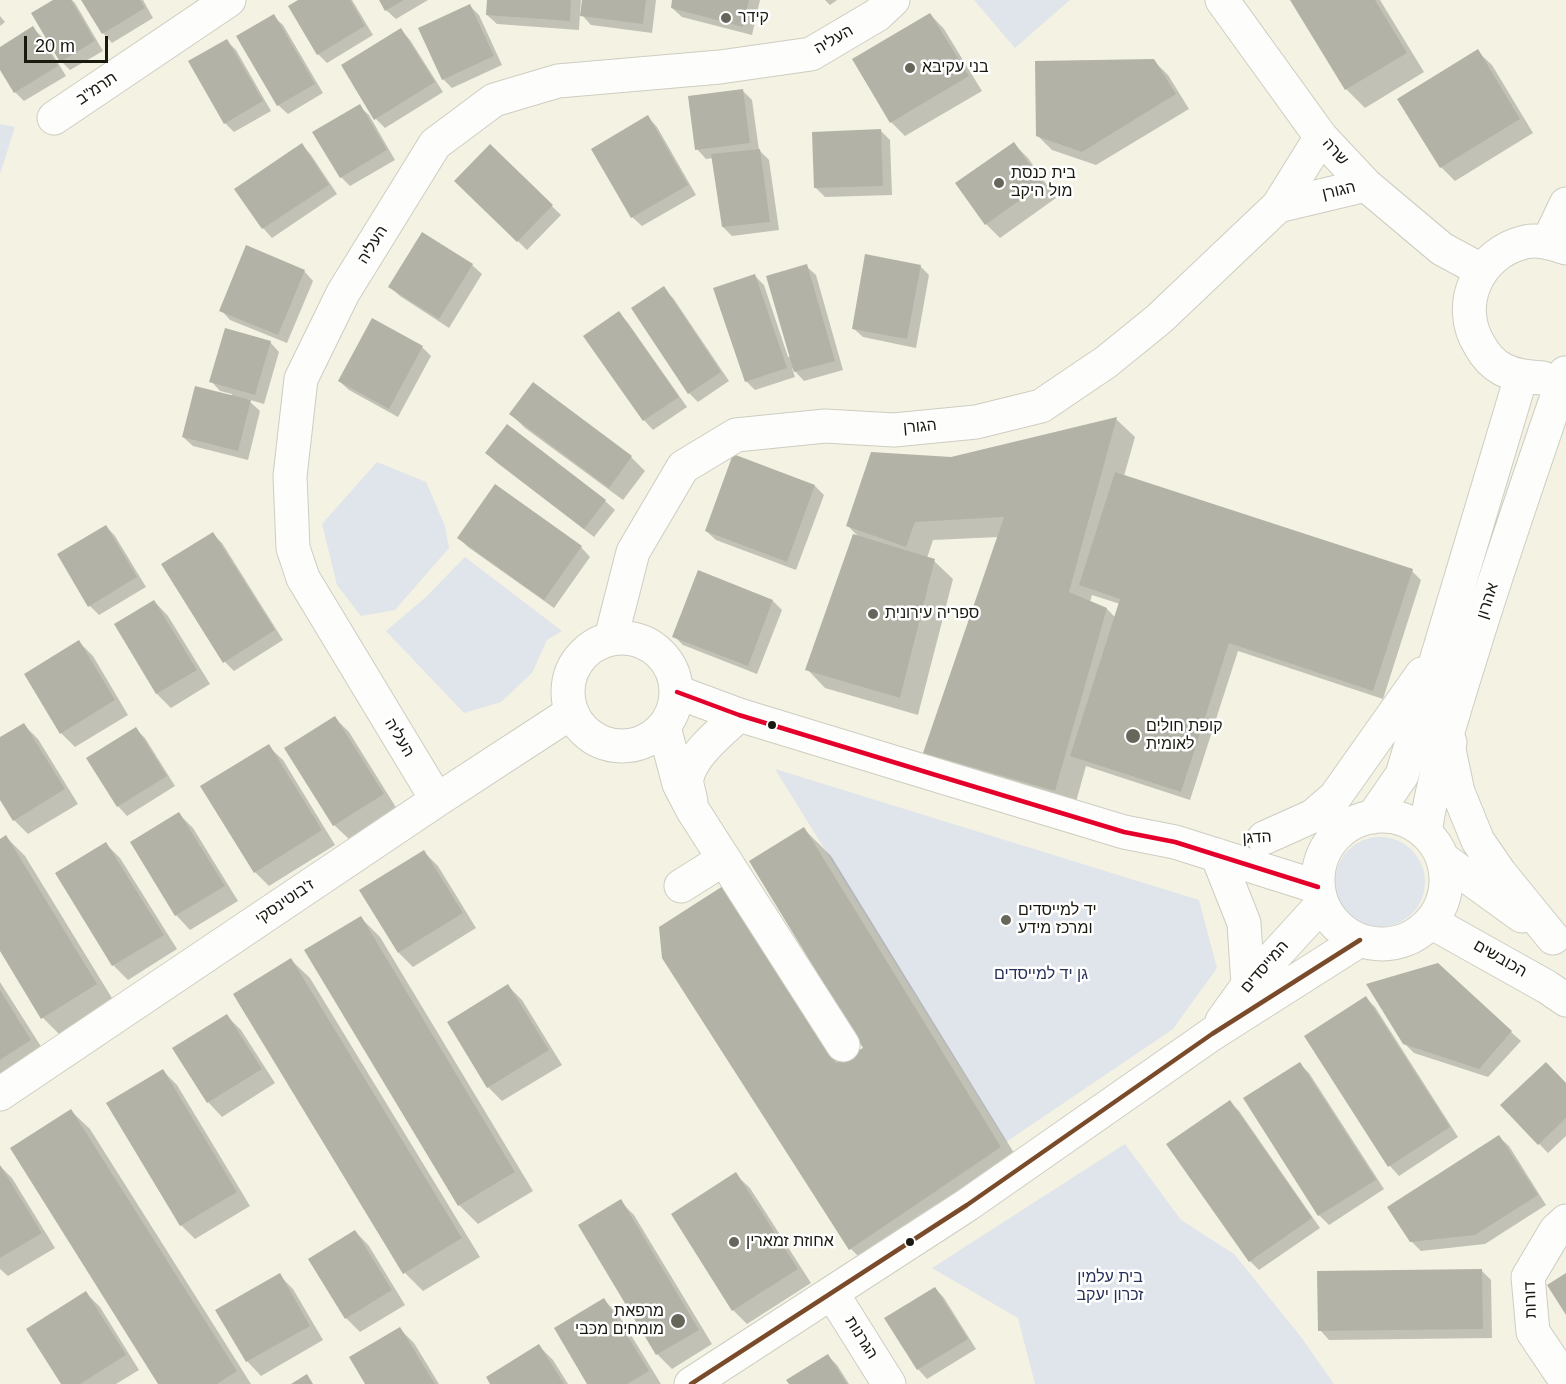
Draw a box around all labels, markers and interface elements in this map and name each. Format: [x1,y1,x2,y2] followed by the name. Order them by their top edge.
[738,8,769,28] place label: קידר
[719,11,733,25] marker: קידר
[811,21,857,59] street label: העליה
[27,24,111,62] scale bar
[35,36,75,56] text: 20 m
[922,58,989,78] place label: בני עקיבא
[903,61,917,75] marker: בני עקיבא
[73,68,121,110] street label: תרמ"ב
[1318,134,1352,170] street label: שרה
[1011,164,1076,202] place label: בית כנסת מול היקב
[992,176,1006,190] marker: בית כנסת מול היקב
[1320,178,1358,204] street label: הגורן
[354,222,392,268] street label: העליה
[902,416,938,438] street label: הגורן
[1473,580,1503,622] street label: אהרון
[885,604,979,624] place label: ספריה עירונית
[866,607,880,621] marker: ספריה עירונית
[380,715,418,761] street label: העליה
[1146,717,1223,755] place label: קופת חולים לאומית
[766,719,778,731] unlabelled marker
[1124,727,1142,745] marker: קופת חולים לאומית
[1242,828,1272,848] street label: הדגן
[252,875,318,929] street label: ז'בוטינסקי
[1018,901,1097,939] place label: יד למייסדים ומרכז מידע
[999,913,1013,927] marker: יד למייסדים ומרכז מידע
[1470,936,1530,982] street label: הכובשים
[1237,937,1293,997] street label: המייסדים
[994,965,1088,985] park label: גן יד למייסדים
[746,1232,834,1252] place label: אחוזת זמארין
[727,1235,741,1249] marker: אחוזת זמארין
[904,1236,916,1248] unlabelled marker
[1076,1268,1144,1306] park label: בית עלמין זכרון יעקב
[1521,1281,1541,1319] street label: דורות
[575,1302,664,1340] place label: מרפאת מומחים מכבי
[669,1312,687,1330] marker: מרפאת מומחים מכבי
[840,1313,882,1363] street label: הגרנות

